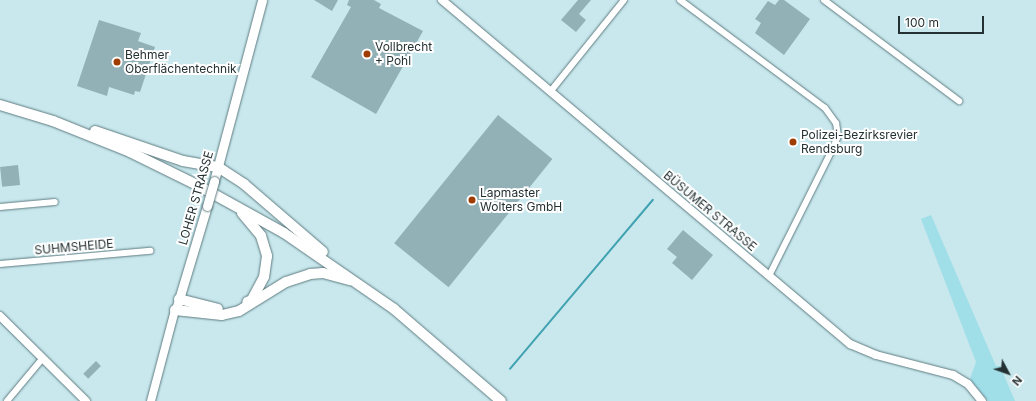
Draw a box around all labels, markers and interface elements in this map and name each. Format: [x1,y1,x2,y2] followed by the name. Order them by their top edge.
[900,8,986,34] scale bar
[905,15,939,30] text: 100 m
[375,40,432,68] place label: Vollbrecht + Pohl
[125,48,237,76] place label: Behmer Oberflächentechnik
[362,49,372,59] marker: Vollbrecht + Pohl
[112,57,122,67] marker: Behmer Oberflächentechnik
[801,128,918,156] place label: Polizei-Bezirksrevier Rendsburg
[788,137,798,147] marker: Polizei-Bezirksrevier Rendsburg
[176,149,216,247] street label: LOHER STRASSE
[661,168,759,254] street label: BÜSUMER STRASSE
[480,186,562,214] place label: Lapmaster Wolters GmbH
[467,195,477,205] marker: Lapmaster Wolters GmbH
[34,236,114,258] street label: SUHMSHEIDE
[988,353,1028,393] north arrow
[1009,373,1025,389] text: N

